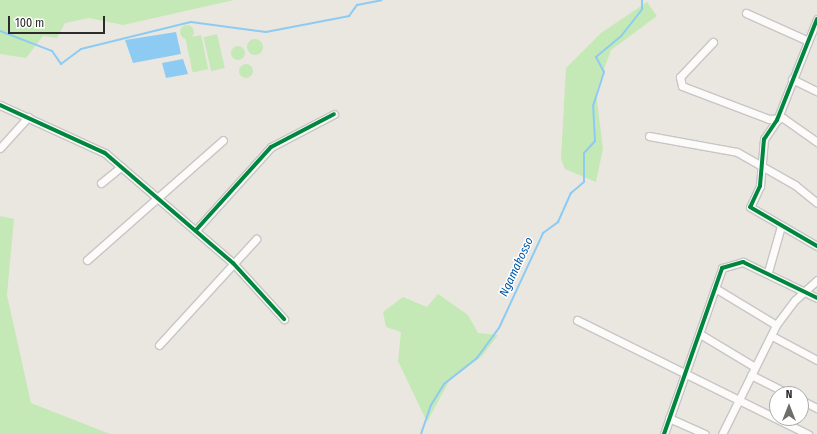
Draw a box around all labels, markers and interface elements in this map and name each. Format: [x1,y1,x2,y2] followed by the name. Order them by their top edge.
[10,8,107,34] scale bar
[15,16,44,30] text: 100 m
[497,235,537,299] water label: Ngamakosso
[769,386,809,426] north arrow
[786,388,792,401] text: N

